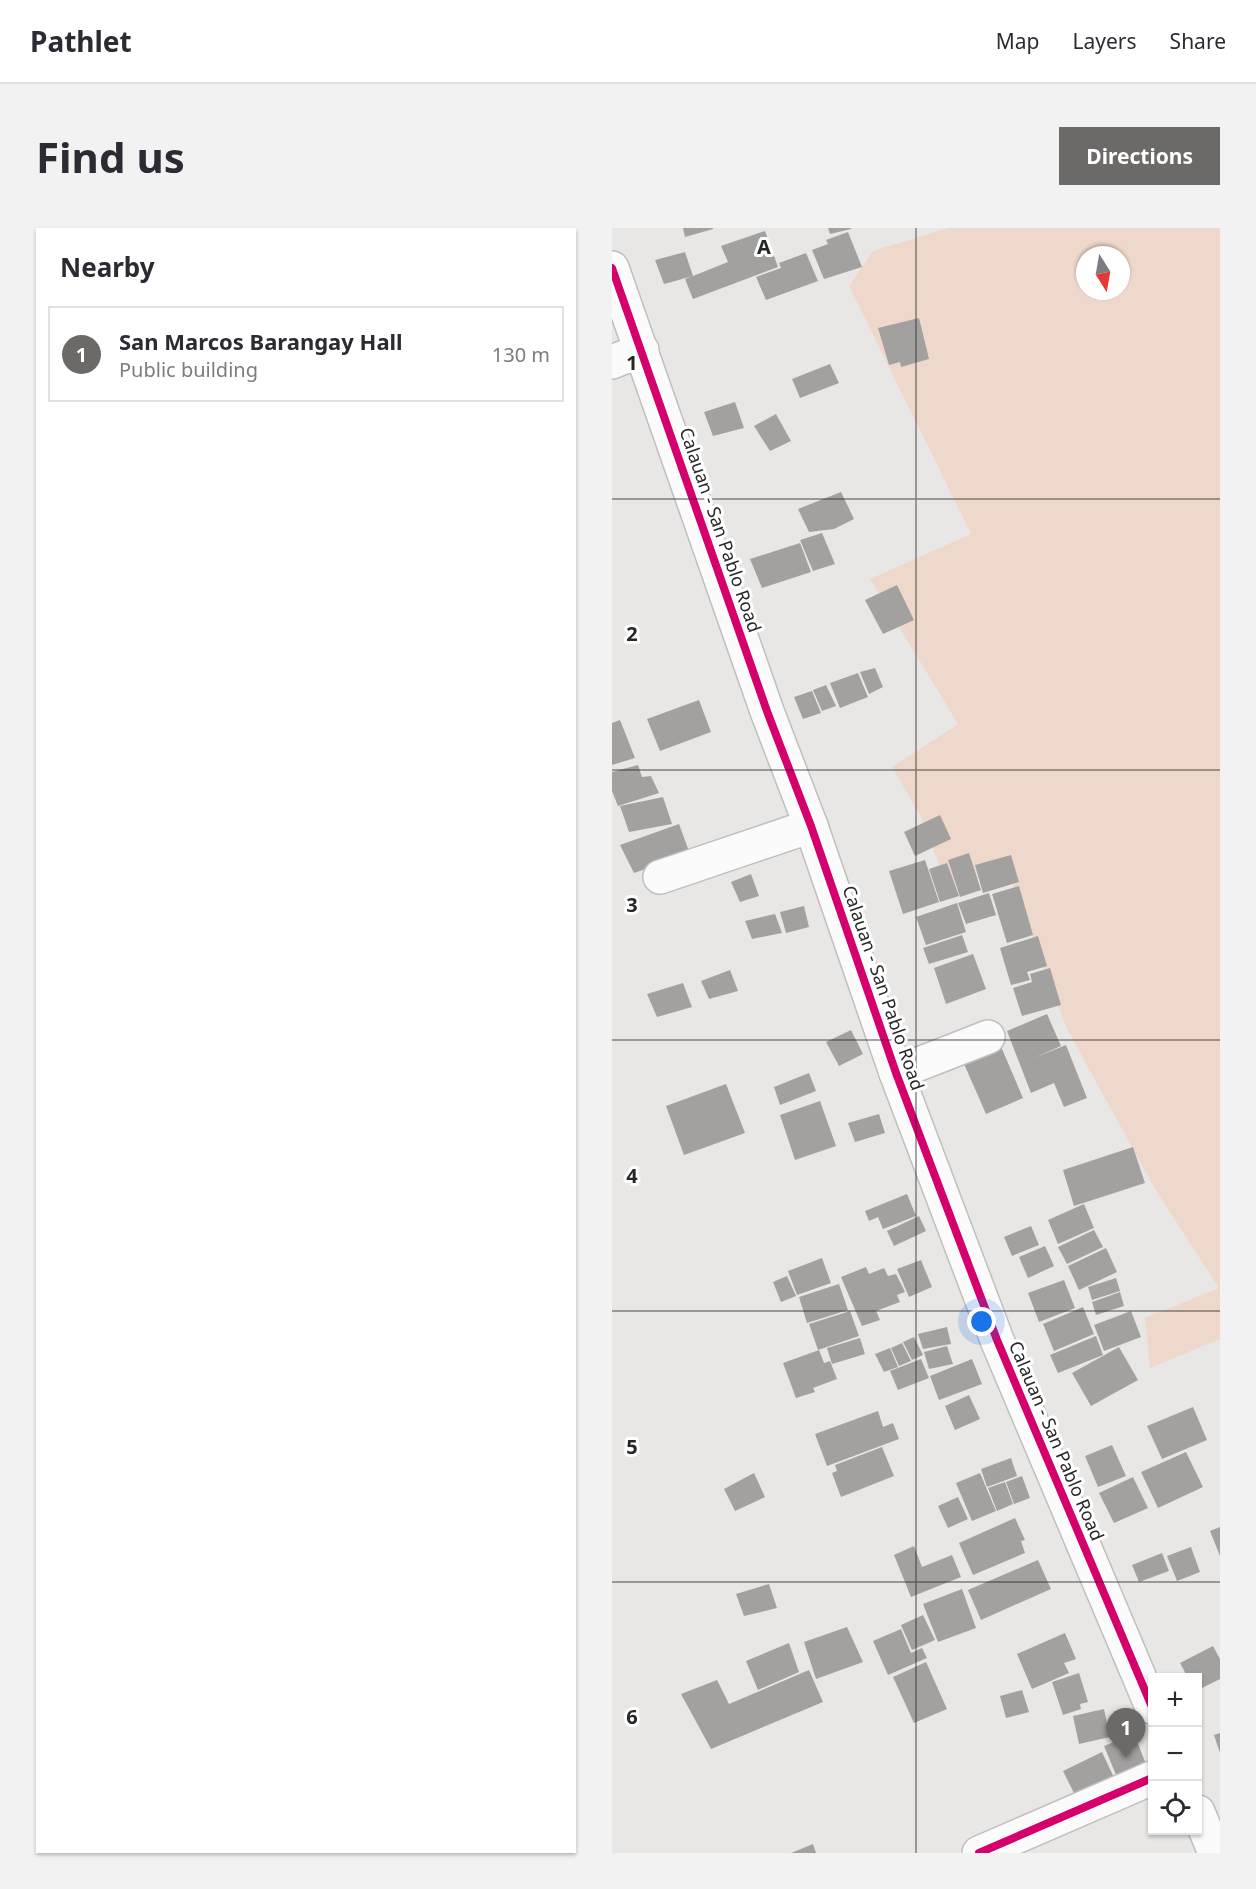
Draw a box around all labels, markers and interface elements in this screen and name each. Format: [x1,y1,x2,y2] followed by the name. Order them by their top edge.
[30,22,132,60] text: Pathlet
[996,27,1040,55] text: Map
[1073,27,1137,55] text: Layers
[1170,27,1226,55] text: Share
[1059,127,1220,185] button: Directions
[36,128,185,185] text: Find us
[757,233,771,260] text: A
[1076,246,1130,300] north arrow
[60,249,155,285] text: Nearby
[119,326,403,356] text: San Marcos Barangay Hall
[76,341,87,368] text: 1
[492,341,550,368] text: 130 m
[626,349,638,376] text: 1
[119,356,258,383] text: Public building
[675,424,767,635] street label: Calauan - San Pablo Road
[626,620,638,647] text: 2
[838,882,930,1093] street label: Calauan - San Pablo Road
[626,891,638,918] text: 3
[626,1162,638,1189] text: 4
[967,1307,996,1336] your location
[1004,1337,1110,1544] street label: Calauan - San Pablo Road
[626,1433,638,1460] text: 5
[1148,1673,1202,1835] map controls
[1148,1673,1202,1727] button: +
[626,1703,638,1730] text: 6
[1106,1708,1146,1758] pin: 1
[1148,1727,1202,1781] button: −
[1148,1781,1202,1835] button: locate

